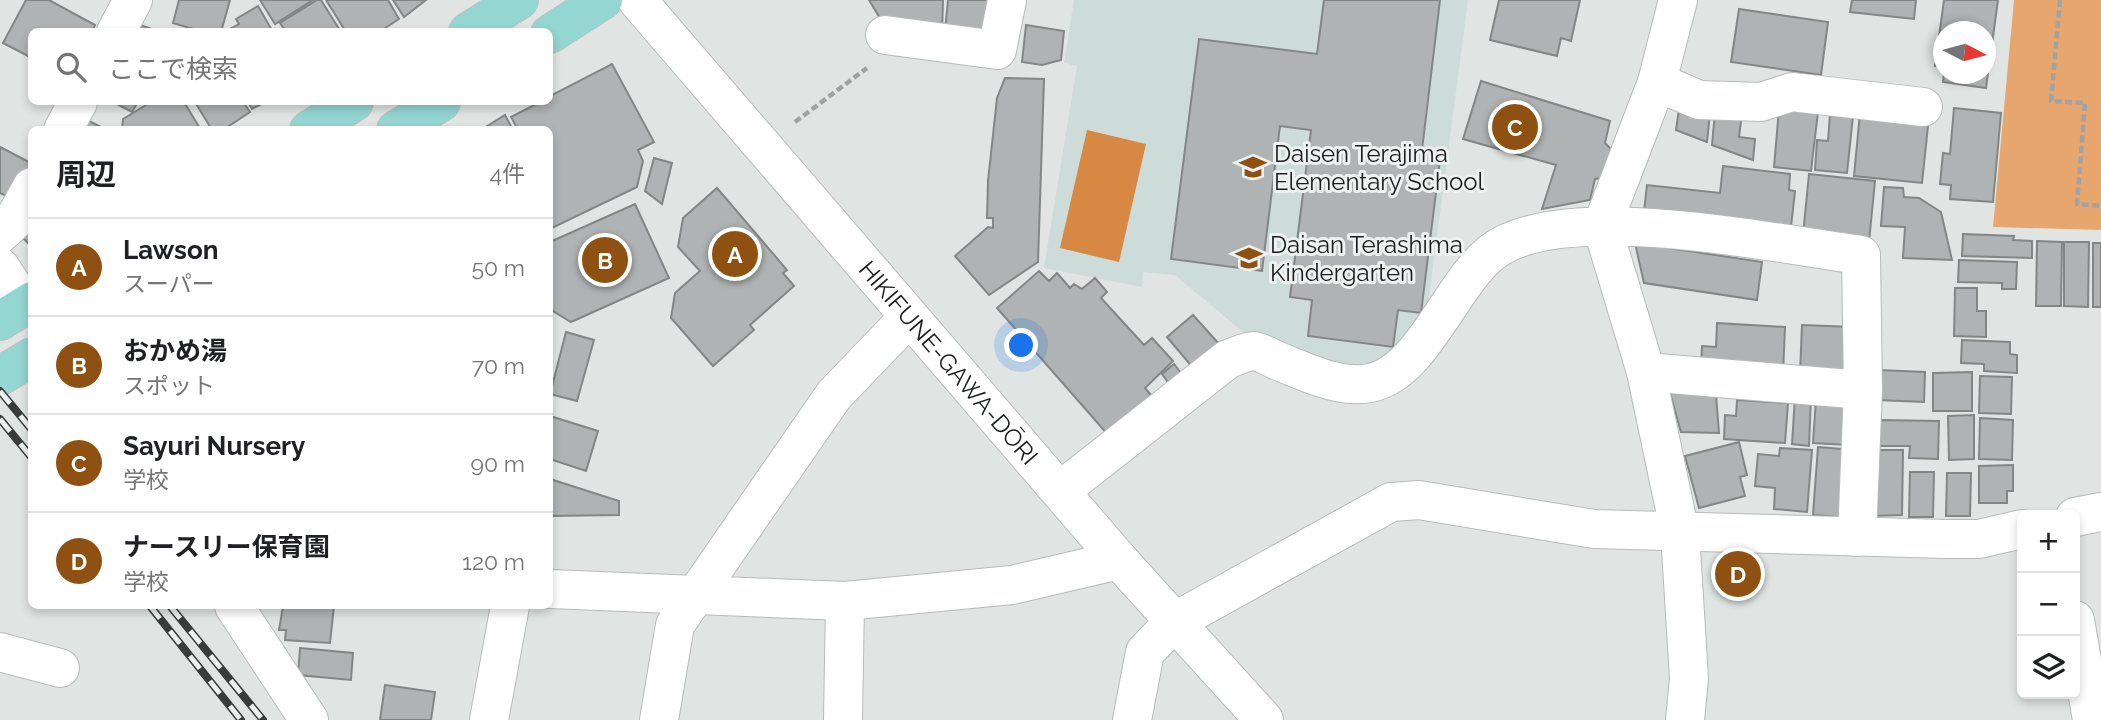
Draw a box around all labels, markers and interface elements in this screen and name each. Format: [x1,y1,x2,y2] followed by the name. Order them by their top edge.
[1933,21,1996,84] north arrow
[28,28,553,105] search box
[52,48,90,86] icon: search
[108,54,238,84] text: ここで検索
[1492,101,1538,153] pin: C
[1274,139,1485,196] place label: Daisen Terajima Elementary School
[1238,152,1268,182] school or university icon: Daisen Terajima Elementary School
[56,157,116,192] text: 周辺
[489,160,525,187] text: 4件
[712,228,758,280] pin: A
[1270,230,1463,287] place label: Daisan Terashima Kindergarten
[582,234,628,286] pin: B
[123,235,218,265] text: Lawson
[1234,243,1264,273] school or university icon: Daisan Terashima Kindergarten
[71,254,87,281] text: A
[471,254,525,281] text: 50 m
[853,255,1044,470] street label: HIKIFUNE-GAWA-DŌRI
[123,270,215,297] text: スーパー
[1004,328,1038,362] your location
[123,336,227,366] text: おかめ湯
[71,352,87,379] text: B
[472,352,525,379] text: 70 m
[123,372,215,399] text: スポット
[123,431,305,461] text: Sayuri Nursery
[71,450,87,477] text: C
[470,450,525,477] text: 90 m
[123,466,169,493] text: 学校
[2017,510,2080,699] map controls
[2017,510,2080,573] button: +
[123,532,330,562] text: ナースリー保育園
[71,548,87,575] text: D
[462,548,525,575] text: 120 m
[1715,548,1761,600] pin: D
[123,568,169,595] text: 学校
[2017,573,2080,636] button: −
[2017,636,2080,699] button: layers

